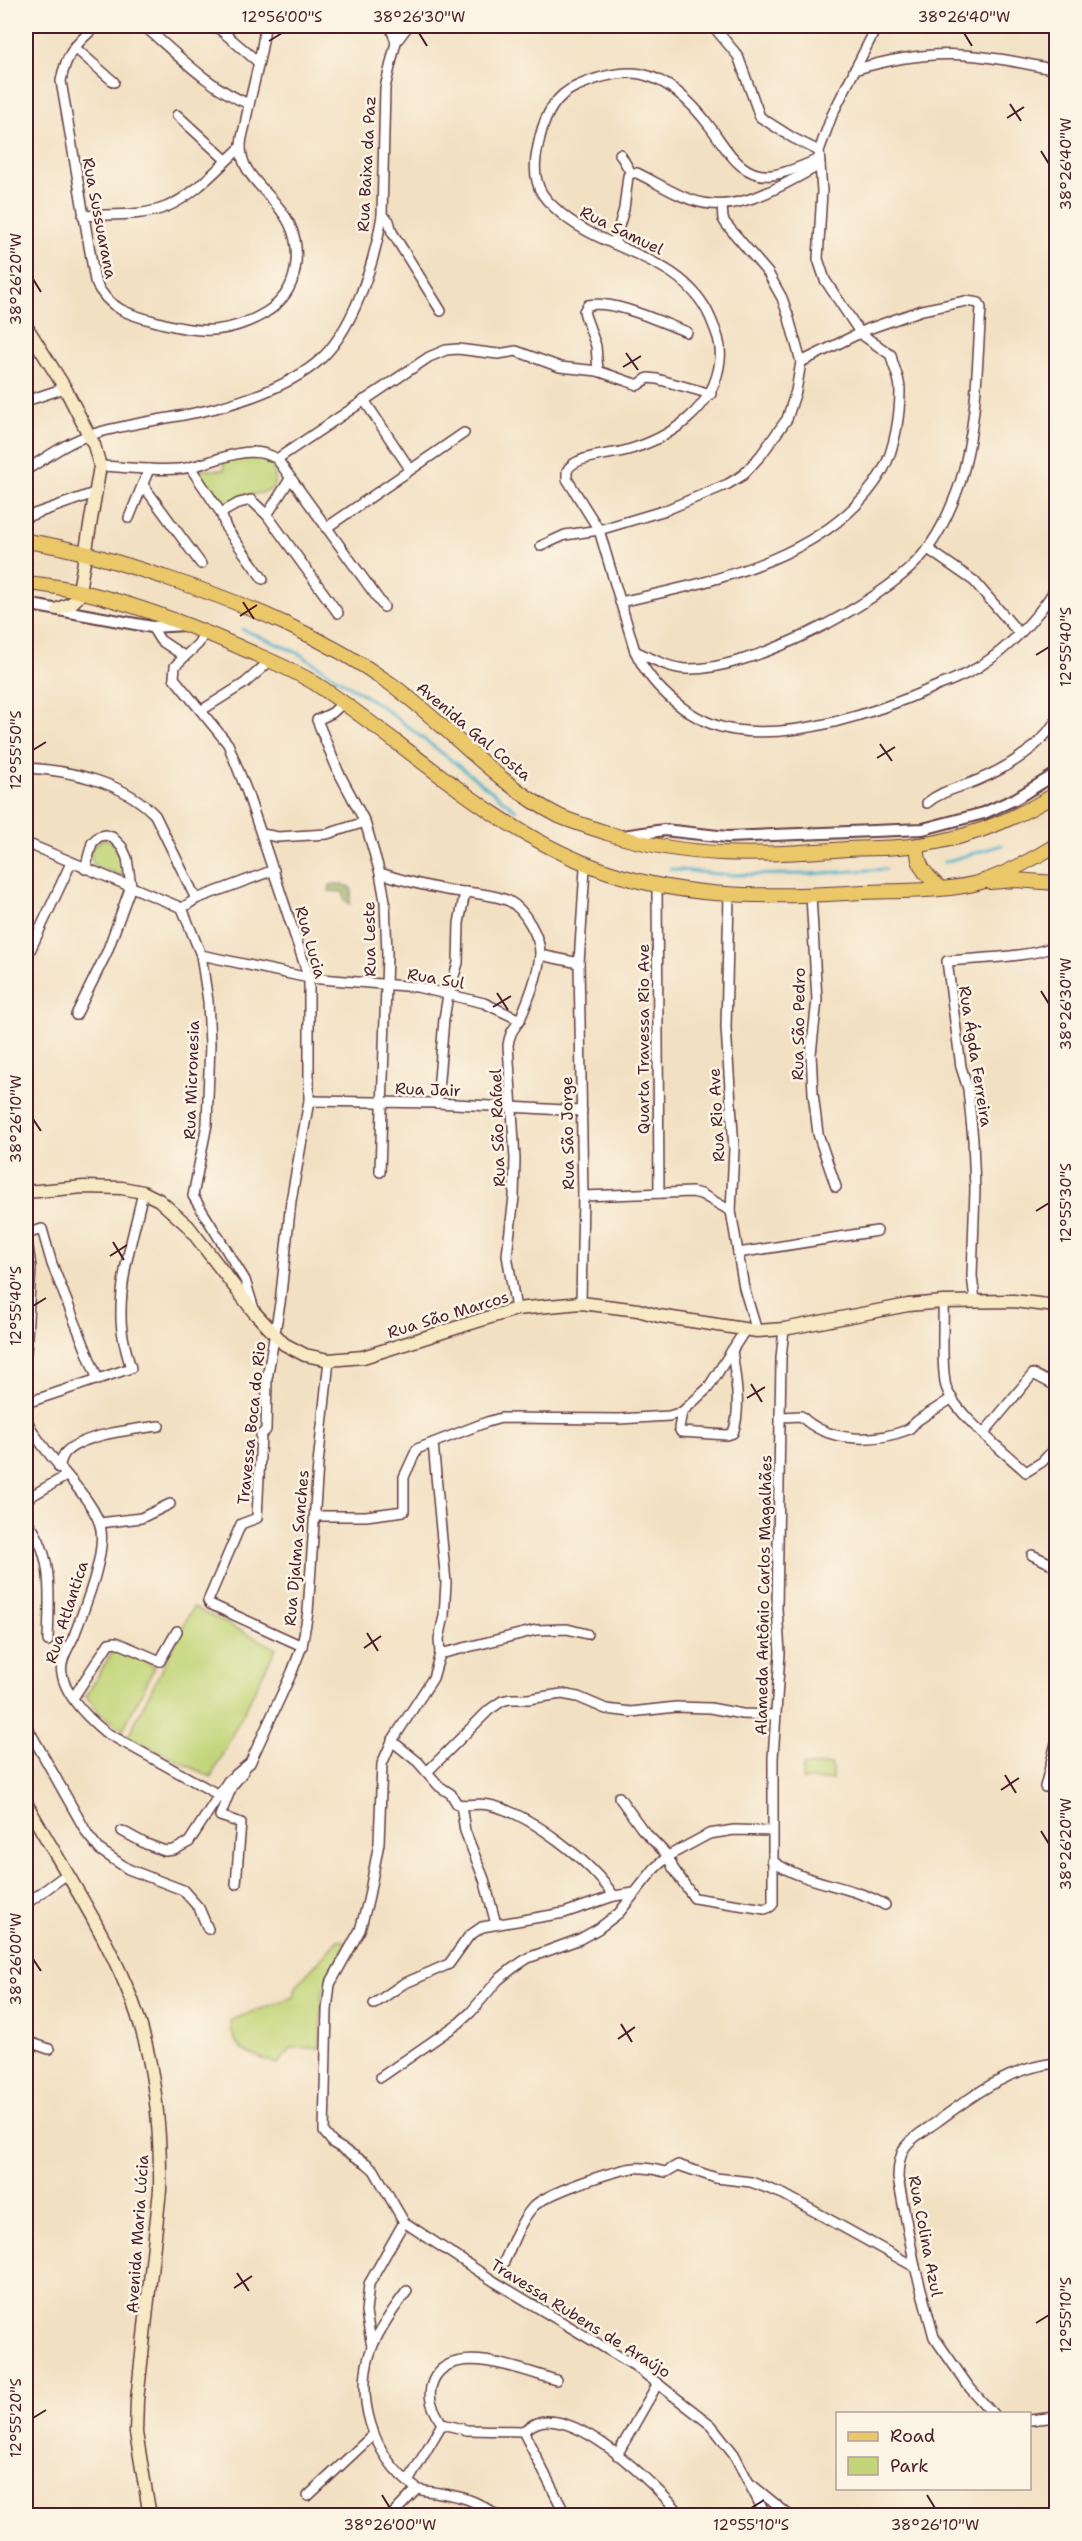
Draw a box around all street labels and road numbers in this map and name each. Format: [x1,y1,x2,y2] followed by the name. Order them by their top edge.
[352,96,381,232] street label: Rua Baixa da Paz
[77,156,122,280] street label: Rua Sussuarana
[577,201,667,260] street label: Rua Samuel
[412,677,535,786] street label: Avenida Gal Costa
[358,901,381,977] street label: Rua Leste
[290,904,331,981] street label: Rua Lucia
[633,944,654,1134] street label: Quarta Travessa Rio Ave
[406,963,466,994] street label: Rua Sul
[787,967,810,1081] street label: Rua São Pedro
[954,984,997,1128] street label: Rua Ágda Ferreira
[179,1020,204,1140] street label: Rua Micronesia
[704,1067,729,1163] street label: Rua Rio Ave
[485,1068,510,1187] street label: Rua São Rafael
[556,1076,579,1190] street label: Rua São Jorge
[394,1078,462,1101] street label: Rua Jair
[385,1286,511,1343] street label: Rua São Marcos
[232,1340,271,1506] street label: Travessa Boca do Rio
[751,1454,776,1736] street label: Alameda Antônio Carlos Magalhães
[279,1469,314,1627] street label: Rua Djalma Sanches
[40,1558,93,1666] street label: Rua Atlantica
[121,2154,154,2314] street label: Avenida Maria Lúcia
[903,2174,948,2299] street label: Rua Colina Azul
[487,2254,675,2383] street label: Travessa Rubens de Araújo

